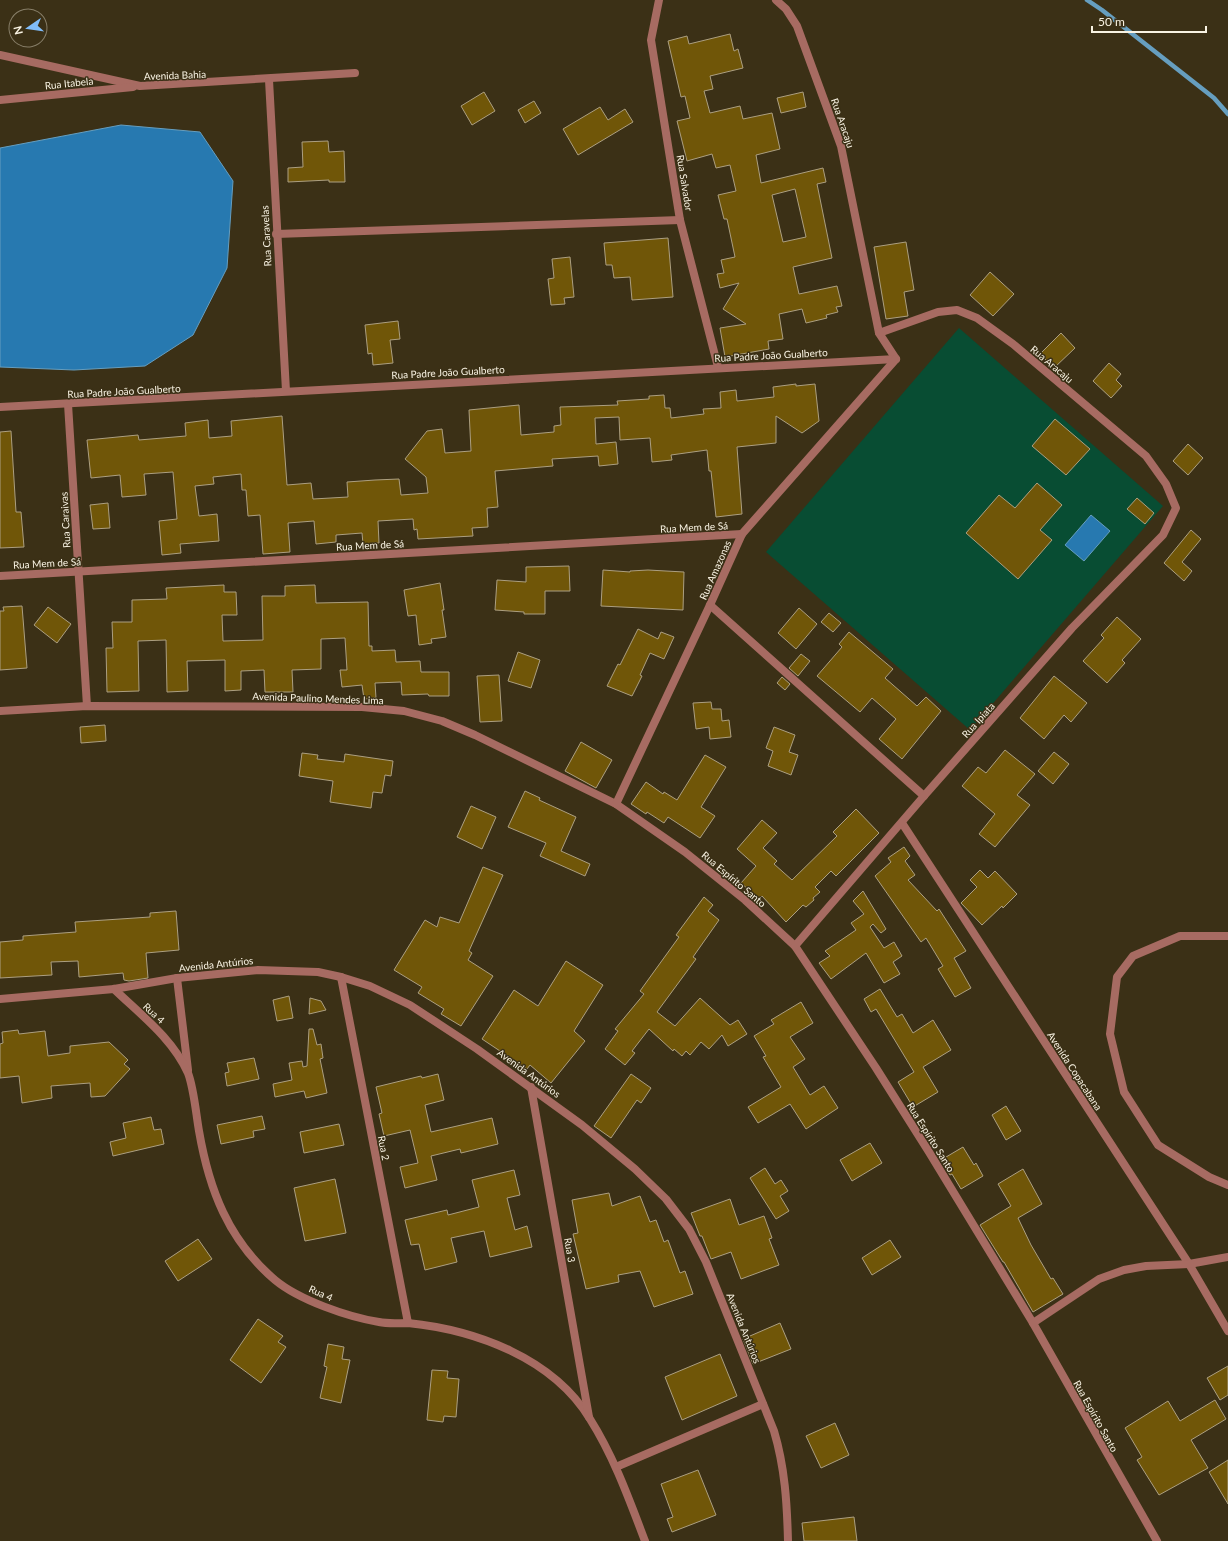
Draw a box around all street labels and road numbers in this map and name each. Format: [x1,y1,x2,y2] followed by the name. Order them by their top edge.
[144,68,206,82] street label: Avenida Bahia
[44,74,94,92] street label: Rua Itabela
[829,97,857,149] street label: Rua Aracaju
[675,154,695,212] street label: Rua Salvador
[258,205,274,267] street label: Rua Caravelas
[1028,343,1076,385] street label: Rua Aracaju
[714,346,828,364] street label: Rua Padre João Gualberto
[391,363,505,381] street label: Rua Padre João Gualberto
[67,382,181,400] street label: Rua Padre João Gualberto
[58,492,72,548] street label: Rua Caraivas
[660,519,728,535] street label: Rua Mem de Sá
[336,537,404,553] street label: Rua Mem de Sá
[697,538,733,602] street label: Rua Amazonas
[13,555,81,571] street label: Rua Mem de Sá
[252,690,384,706] street label: Avenida Paulino Mendes Lima
[959,700,997,740] street label: Rua Ipiata
[699,849,769,910] street label: Rua Espírito Santo
[178,954,254,974] street label: Avenida Antúrios
[141,1000,167,1026] street label: Rua 4
[1045,1029,1105,1113] street label: Avenida Copacabana
[495,1046,563,1100] street label: Avenida Antúrios
[905,1100,957,1174] street label: Rua Espírito Santo
[376,1135,392,1162] street label: Rua 2
[562,1237,578,1264] street label: Rua 3
[307,1282,335,1304] street label: Rua 4
[724,1291,764,1365] street label: Avenida Antúrios
[1071,1378,1121,1454] street label: Rua Espírito Santo

